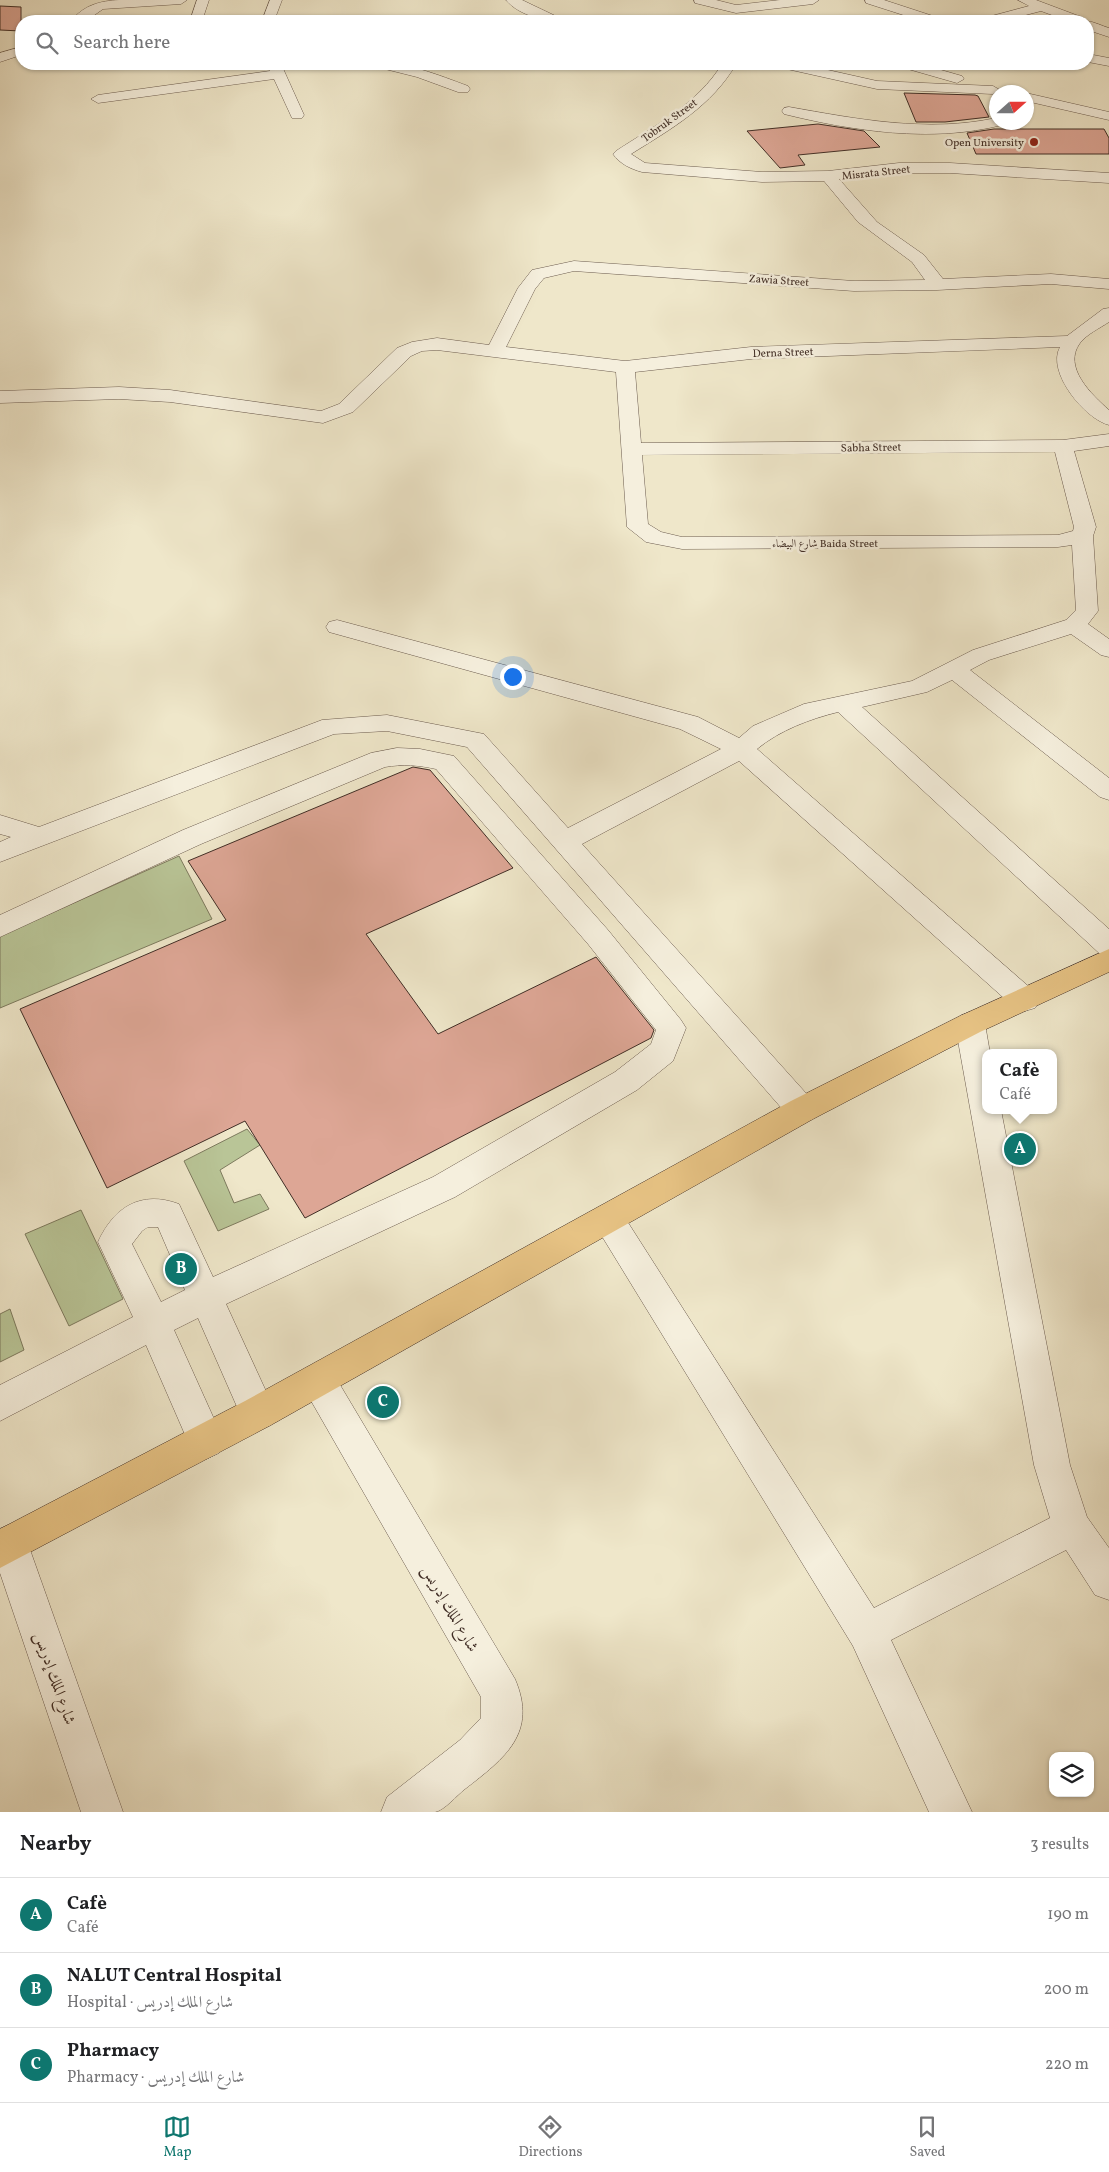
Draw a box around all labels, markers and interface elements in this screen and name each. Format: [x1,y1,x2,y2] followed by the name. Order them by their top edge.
[15,15,1094,70] search box
[33,29,61,57] icon: search
[73,30,170,56] text: Search here
[989,85,1034,130] north arrow
[639,96,701,146] street label: Tobruk Street
[945,136,1024,151] place label: Open University
[1028,136,1040,148] marker: Open University
[841,162,911,185] street label: Misrata Street
[748,272,810,291] street label: Zawia Street
[752,345,814,362] street label: Derna Street
[841,440,902,457] street label: Sabha Street
[772,537,878,553] street label: شارع البيضاء Baida Street
[500,664,526,690] your location
[982,1049,1057,1114] popup
[1000,1058,1039,1084] text: Cafè
[1000,1084,1031,1106] text: Café
[1004,1130,1036,1168] pin: A
[165,1250,197,1288] pin: B
[367,1383,399,1421] pin: C
[415,1562,483,1657] street label: شارع الملك إدريس
[27,1629,80,1728] street label: شارع الملك إدريس
[1049,1752,1094,1797] map controls
[1049,1752,1094,1797] button: layers
[20,1830,91,1859] text: Nearby
[1030,1834,1089,1856] text: 3 results
[67,1891,107,1917] text: Cafè
[30,1904,42,1926] text: A
[1047,1904,1089,1926] text: 190 m
[67,1917,98,1939] text: Café
[67,1963,282,1989] text: NALUT Central Hospital
[31,1979,41,2001] text: B
[1044,1979,1089,2001] text: 200 m
[67,1992,233,2014] text: Hospital · شارع الملك إدريس
[67,2038,159,2064] text: Pharmacy
[31,2054,41,2076] text: C
[1045,2054,1089,2076] text: 220 m
[67,2067,244,2089] text: Pharmacy · شارع الملك إدريس
[163,2113,191,2162] tab: Map
[518,2113,583,2162] tab: Directions
[909,2113,946,2162] tab: Saved

